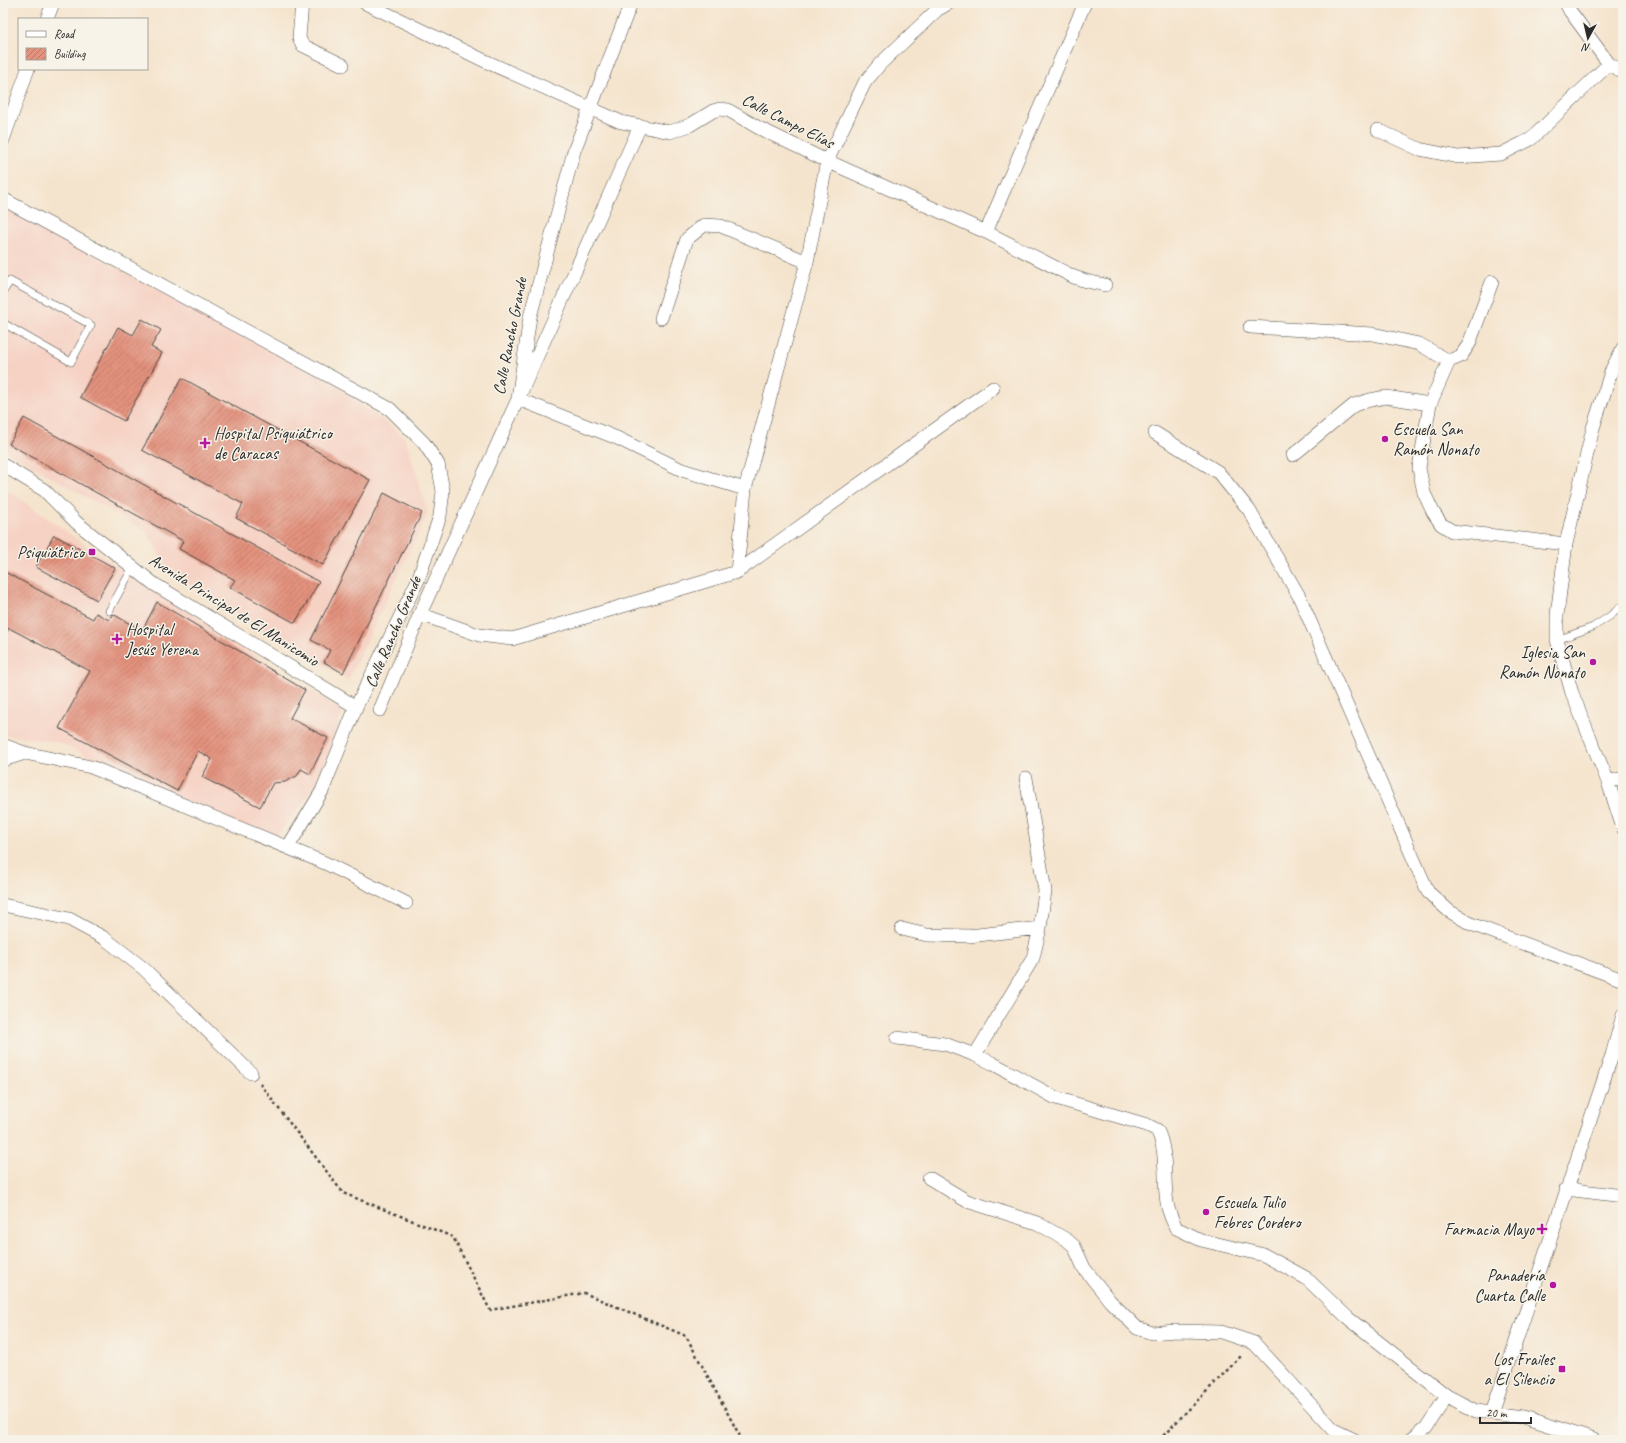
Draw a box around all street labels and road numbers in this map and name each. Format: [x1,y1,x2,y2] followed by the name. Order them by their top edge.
[739,89,839,154] street label: Calle Campo Elías
[488,274,532,396] street label: Calle Rancho Grande
[145,549,324,671] street label: Avenida Principal de El Manicomio
[360,572,426,691] street label: Calle Rancho Grande

